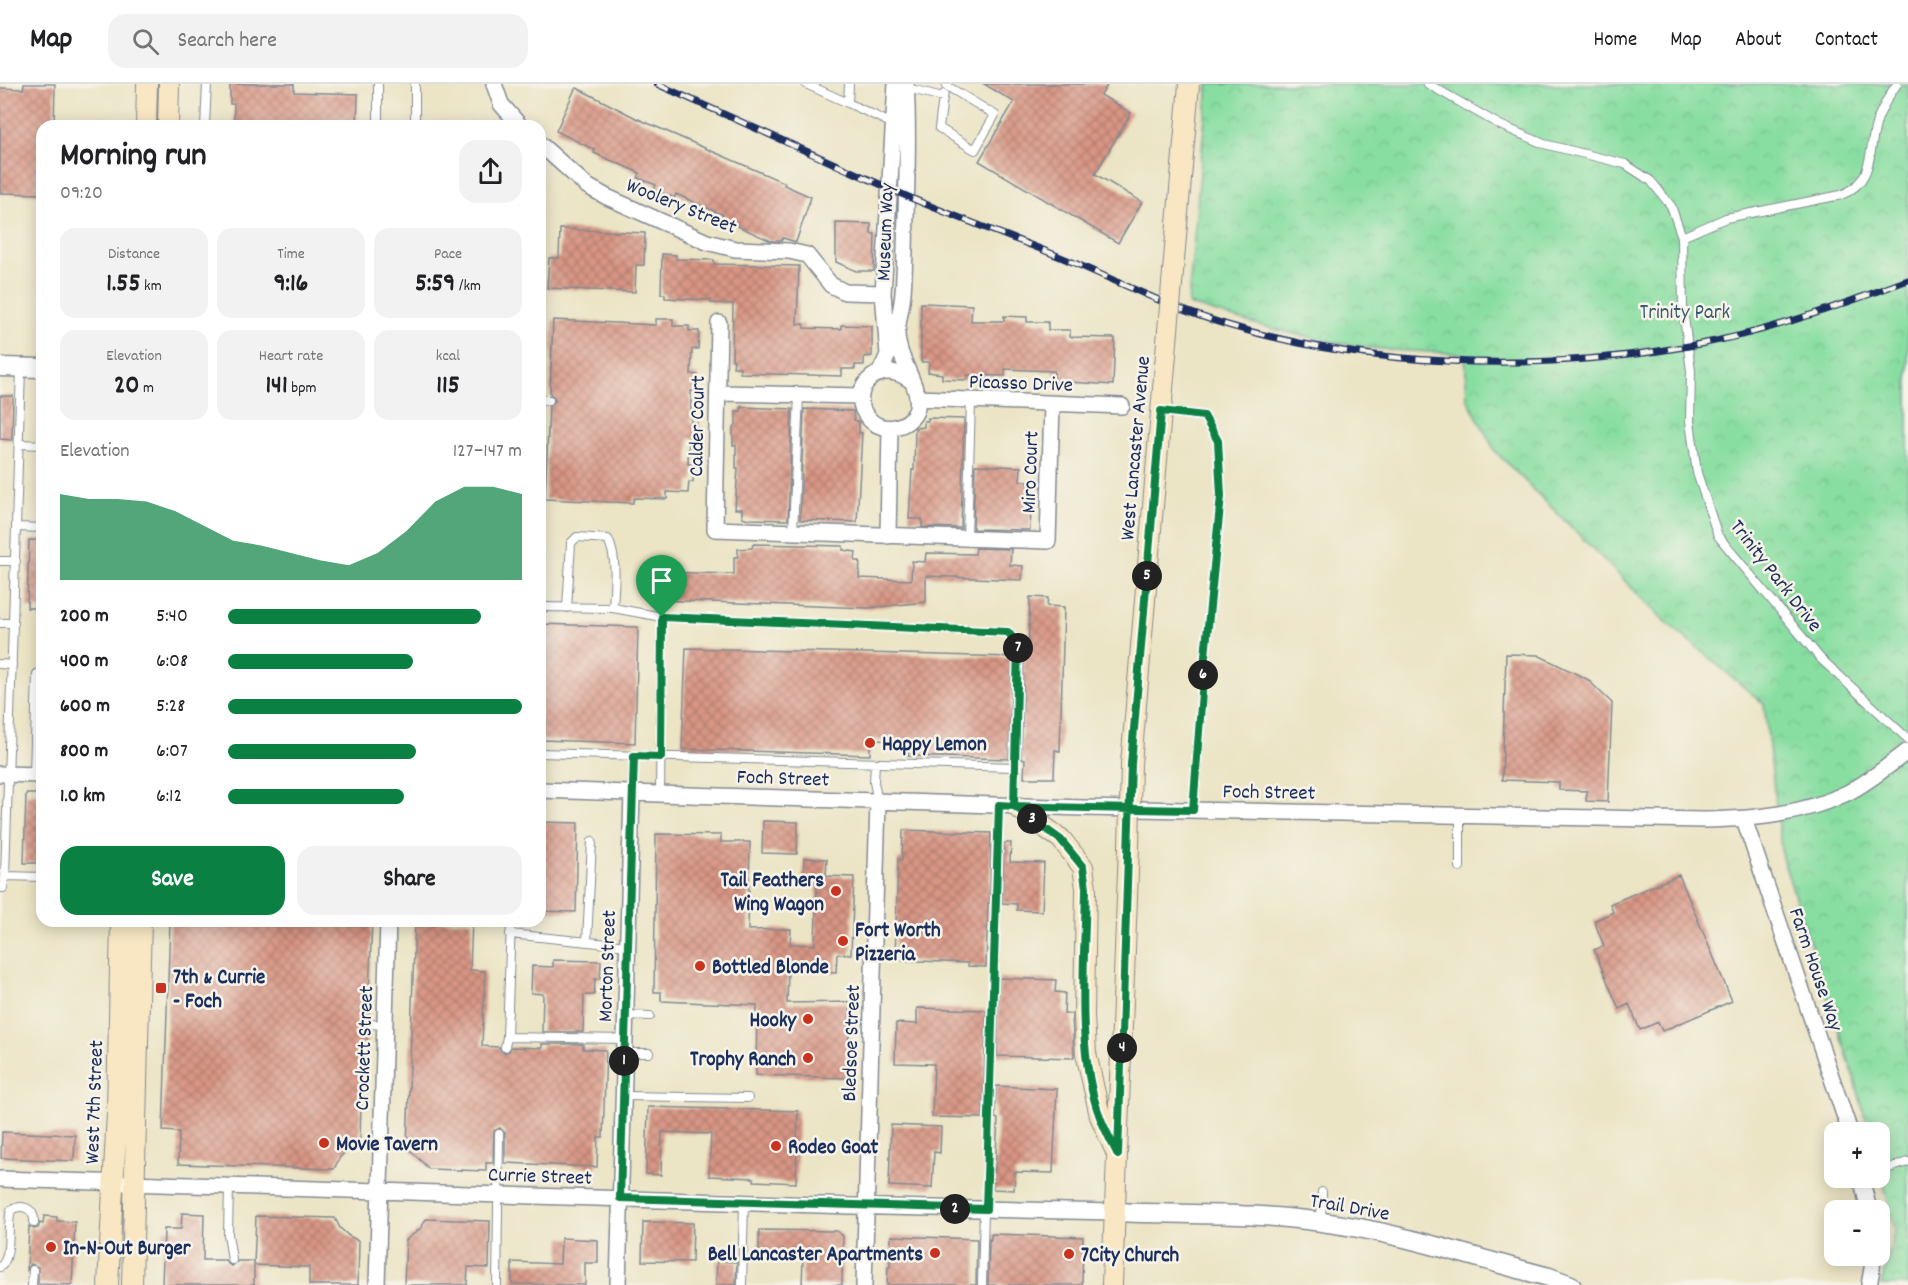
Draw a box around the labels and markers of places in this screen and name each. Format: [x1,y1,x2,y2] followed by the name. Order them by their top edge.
[636,555,687,617] pin
[1132,561,1162,591] pin: 5
[1003,633,1033,663] pin: 7
[1188,660,1218,690] pin: 6
[882,731,987,761] place label: Happy Lemon
[863,736,877,750] marker: Happy Lemon
[1017,804,1047,834] pin: 3
[720,867,824,921] place label: Tail Feathers Wing Wagon
[829,884,843,898] marker: Tail Feathers Wing Wagon
[855,917,941,971] place label: Fort Worth Pizzeria
[836,934,850,948] marker: Fort Worth Pizzeria
[712,954,829,984] place label: Bottled Blonde
[693,959,707,973] marker: Bottled Blonde
[173,964,265,1018] place label: 7th & Currie - Foch
[154,981,168,995] marker: 7th & Currie - Foch
[749,1007,797,1037] place label: Hooky
[801,1012,815,1026] marker: Hooky
[1107,1033,1137,1063] pin: 4
[609,1046,639,1076] pin: 1
[690,1046,796,1076] place label: Trophy Ranch
[801,1051,815,1065] marker: Trophy Ranch
[336,1131,438,1161] place label: Movie Tavern
[788,1134,879,1164] place label: Rodeo Goat
[317,1136,331,1150] marker: Movie Tavern
[769,1139,783,1153] marker: Rodeo Goat
[940,1194,970,1224] pin: 2
[63,1235,192,1265] place label: In-N-Out Burger
[44,1240,58,1254] marker: In-N-Out Burger
[708,1241,923,1271] place label: Bell Lancaster Apartments
[1081,1242,1180,1272] place label: 7City Church
[928,1246,942,1260] marker: Bell Lancaster Apartments
[1062,1247,1076,1261] marker: 7City Church

